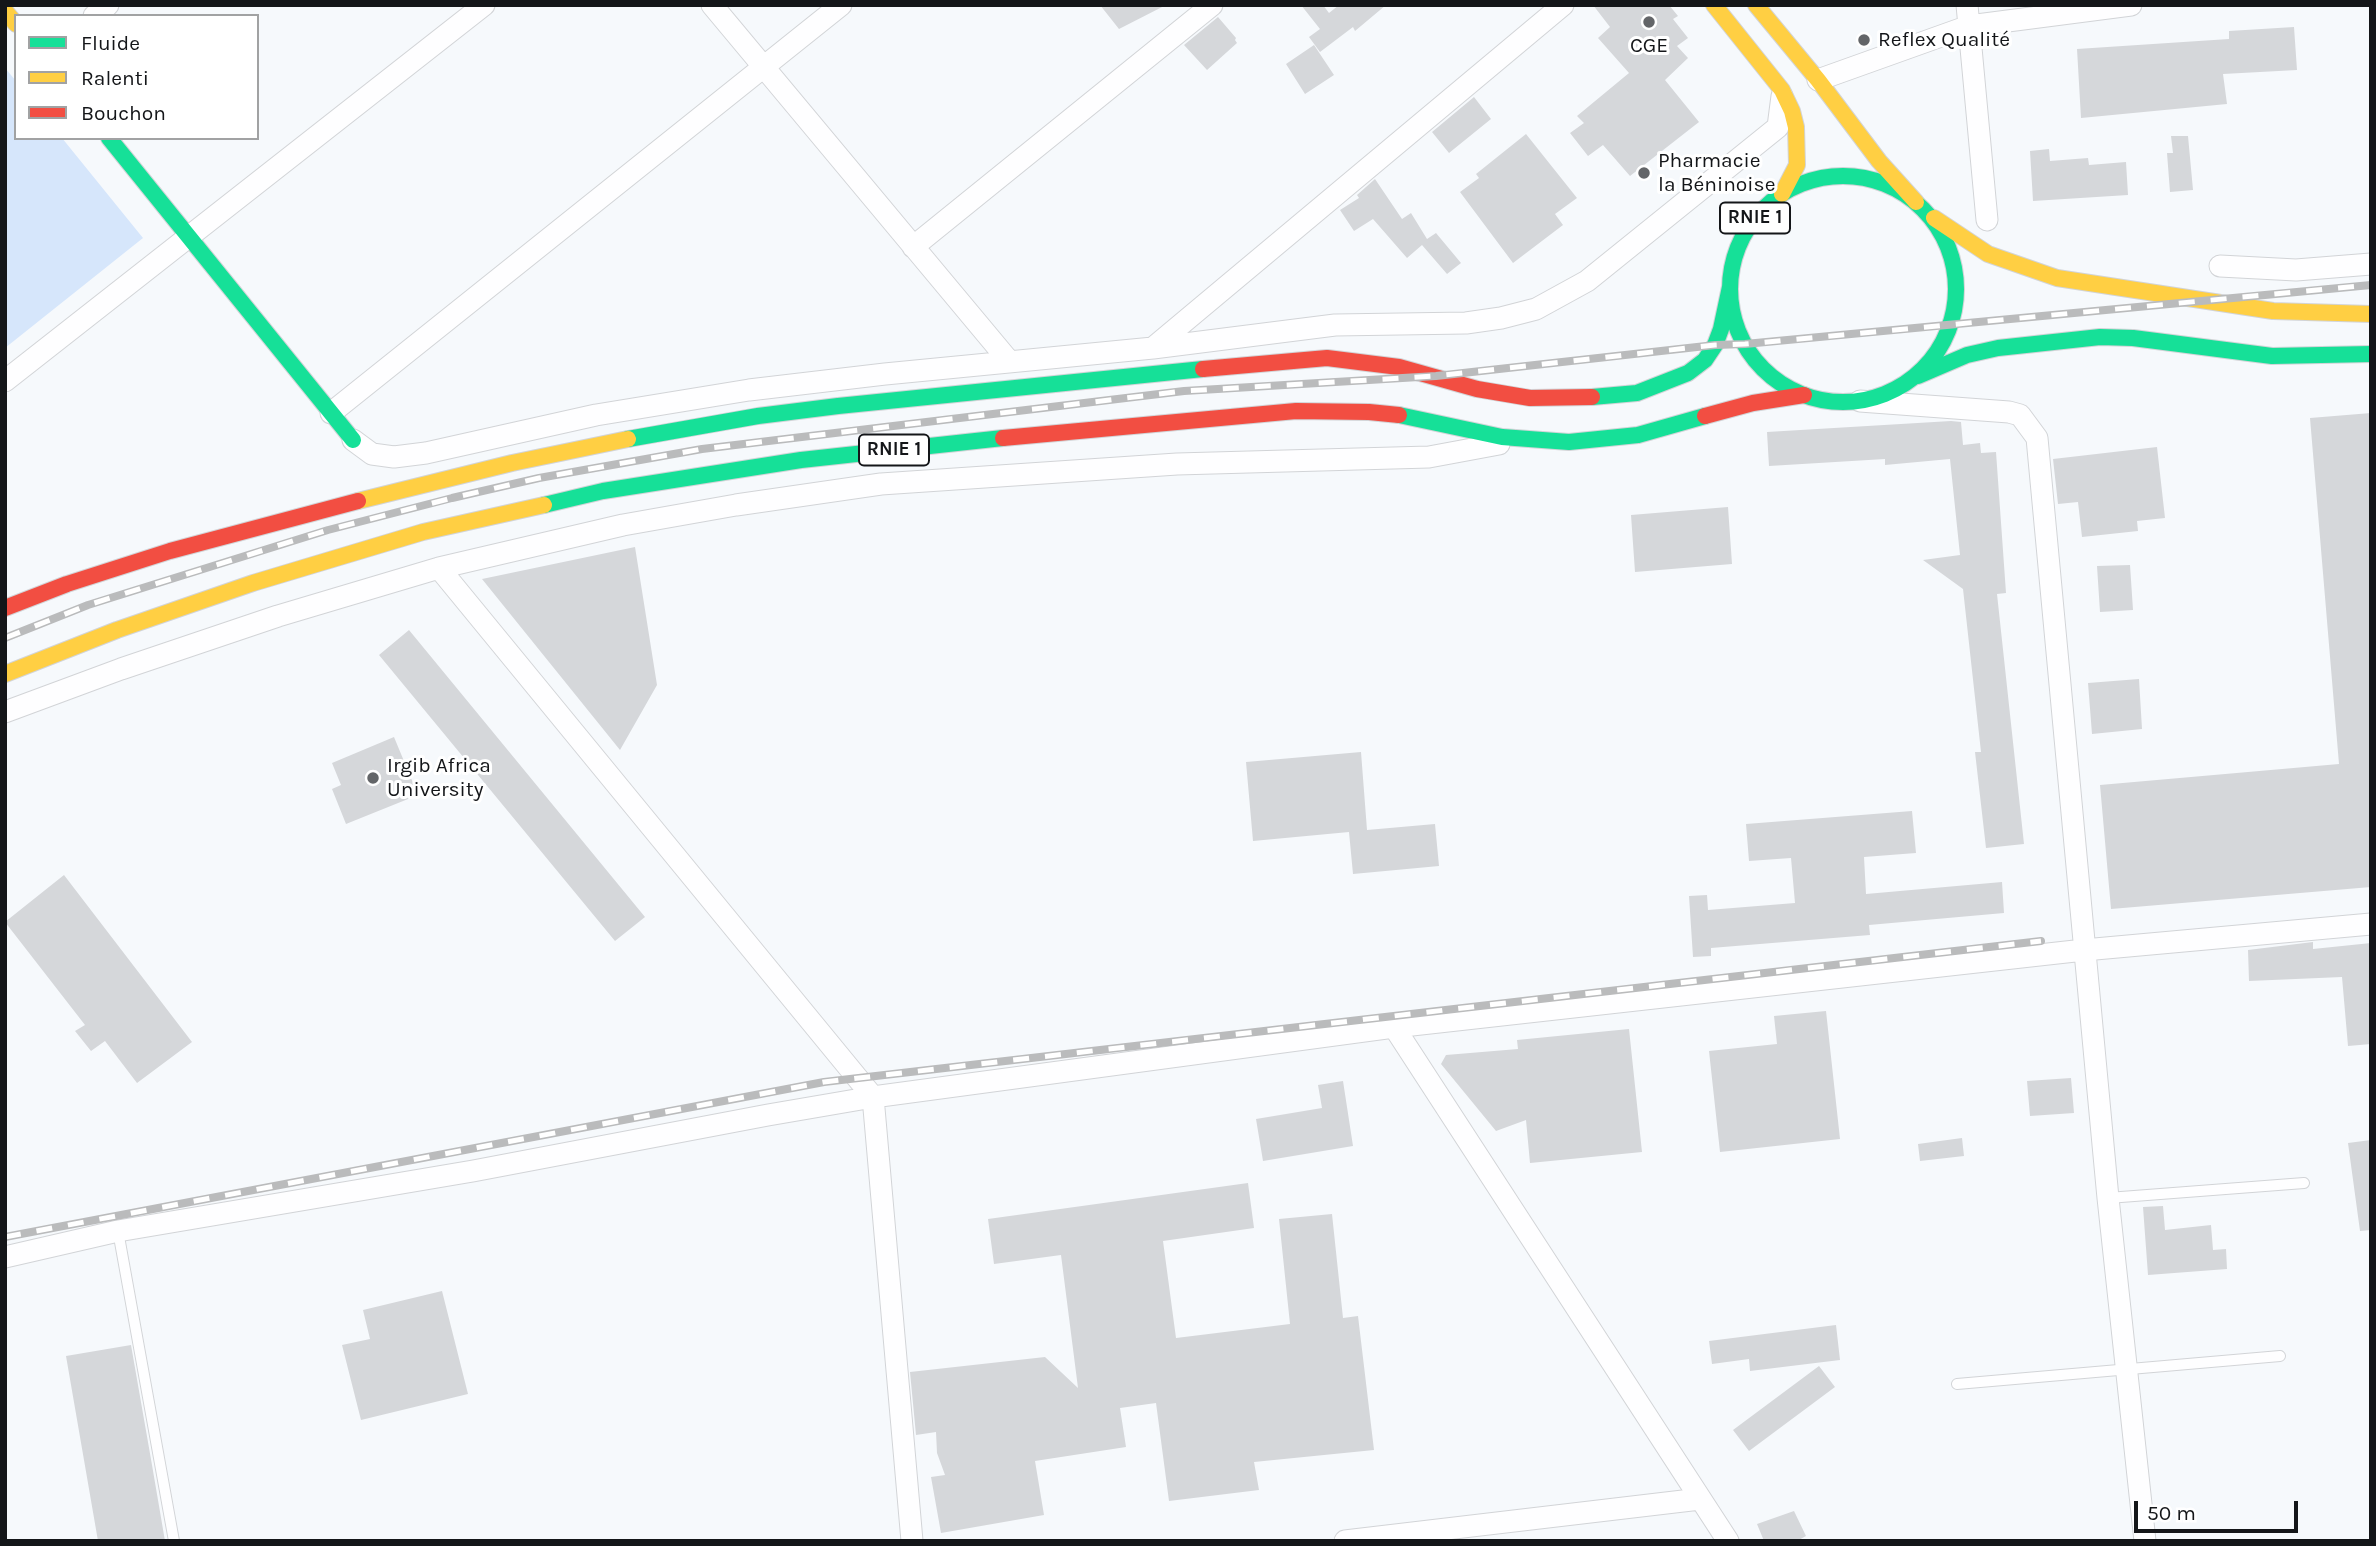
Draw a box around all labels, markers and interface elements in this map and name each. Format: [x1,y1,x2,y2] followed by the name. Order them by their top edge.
[14,14,259,140] legend
[1641,14,1657,30] marker: CGE
[1878,27,2010,53] place label: Reflex Qualité
[81,31,140,55] text: Fluide
[1856,32,1872,48] marker: Reflex Qualité
[1630,33,1668,59] place label: CGE
[81,66,149,90] text: Ralenti
[81,101,166,125] text: Bouchon
[1658,148,1775,198] place label: Pharmacie la Béninoise
[1636,165,1652,181] marker: Pharmacie la Béninoise
[1720,202,1790,233] road number: RNIE 1
[859,435,929,466] road number: RNIE 1
[387,753,491,803] place label: Irgib Africa University
[365,770,381,786] marker: Irgib Africa University
[2138,1486,2302,1530] scale bar
[2147,1501,2196,1525] text: 50 m

